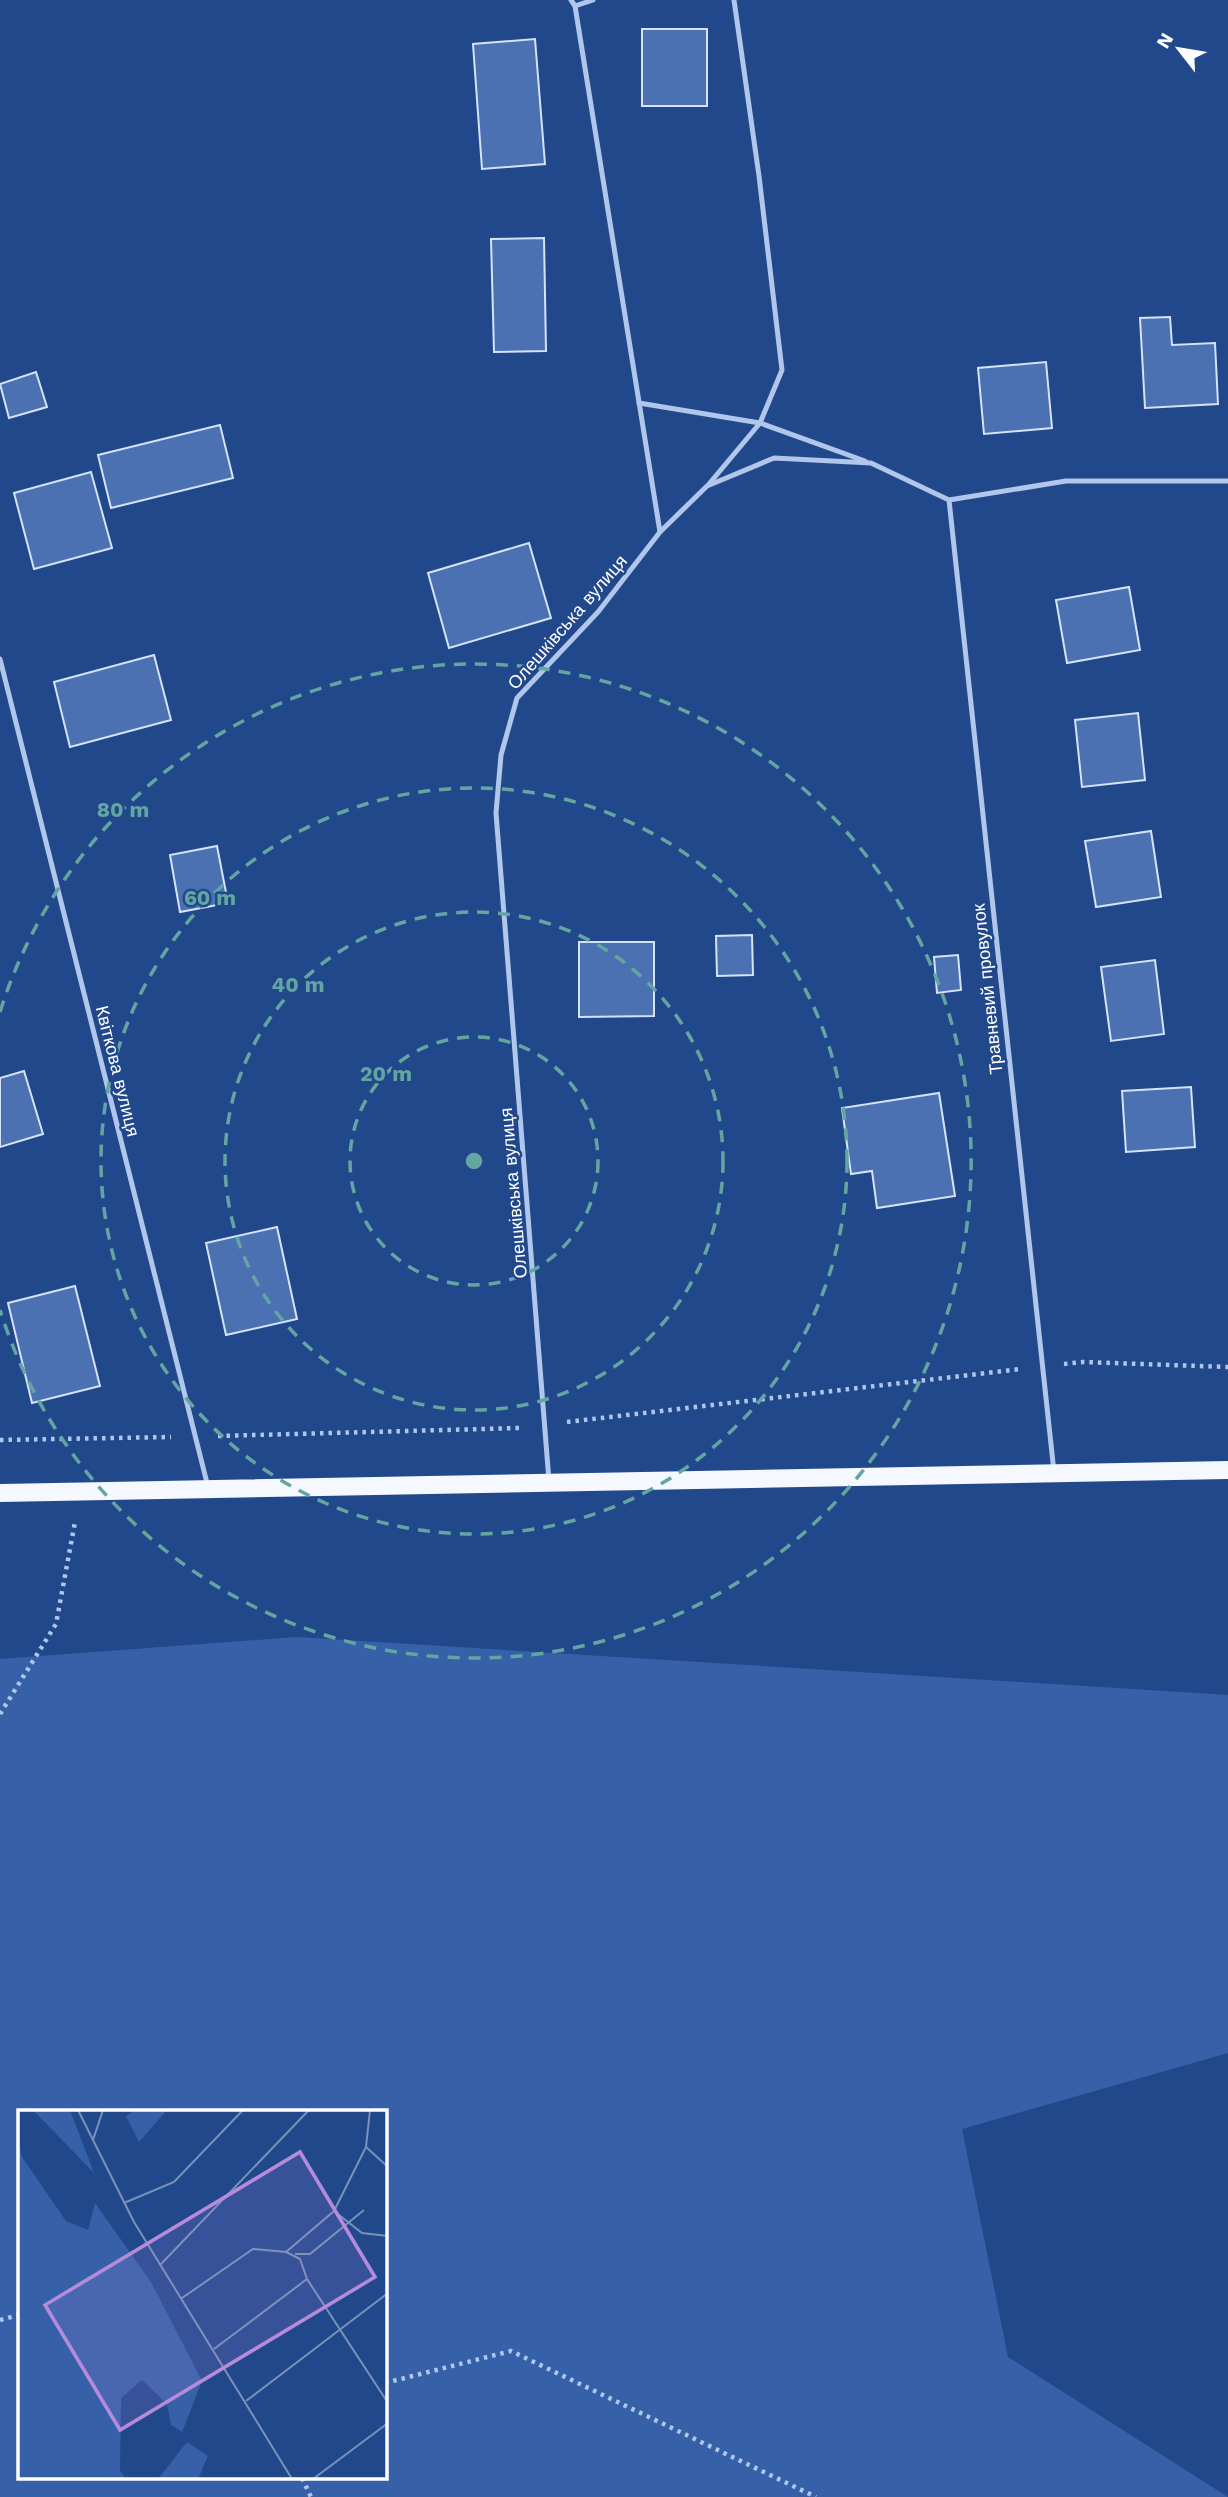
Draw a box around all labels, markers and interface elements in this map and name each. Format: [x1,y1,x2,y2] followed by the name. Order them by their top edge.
[1144,14,1214,84] north arrow
[1151,29,1178,52] text: N
[503,551,631,693] street label: Олешківська вулиця
[97,797,149,822] text: 80 m
[184,885,236,910] text: 60 m
[968,903,1006,1075] street label: Травневий провулок
[272,972,324,997] text: 40 m
[92,1003,144,1139] street label: Квіткова вулиця
[360,1061,412,1086] text: 20 m
[495,1107,531,1279] street label: Олешківська вулиця
[462,1149,486,1173] centre of rings
[18,2110,387,2480] inset map

